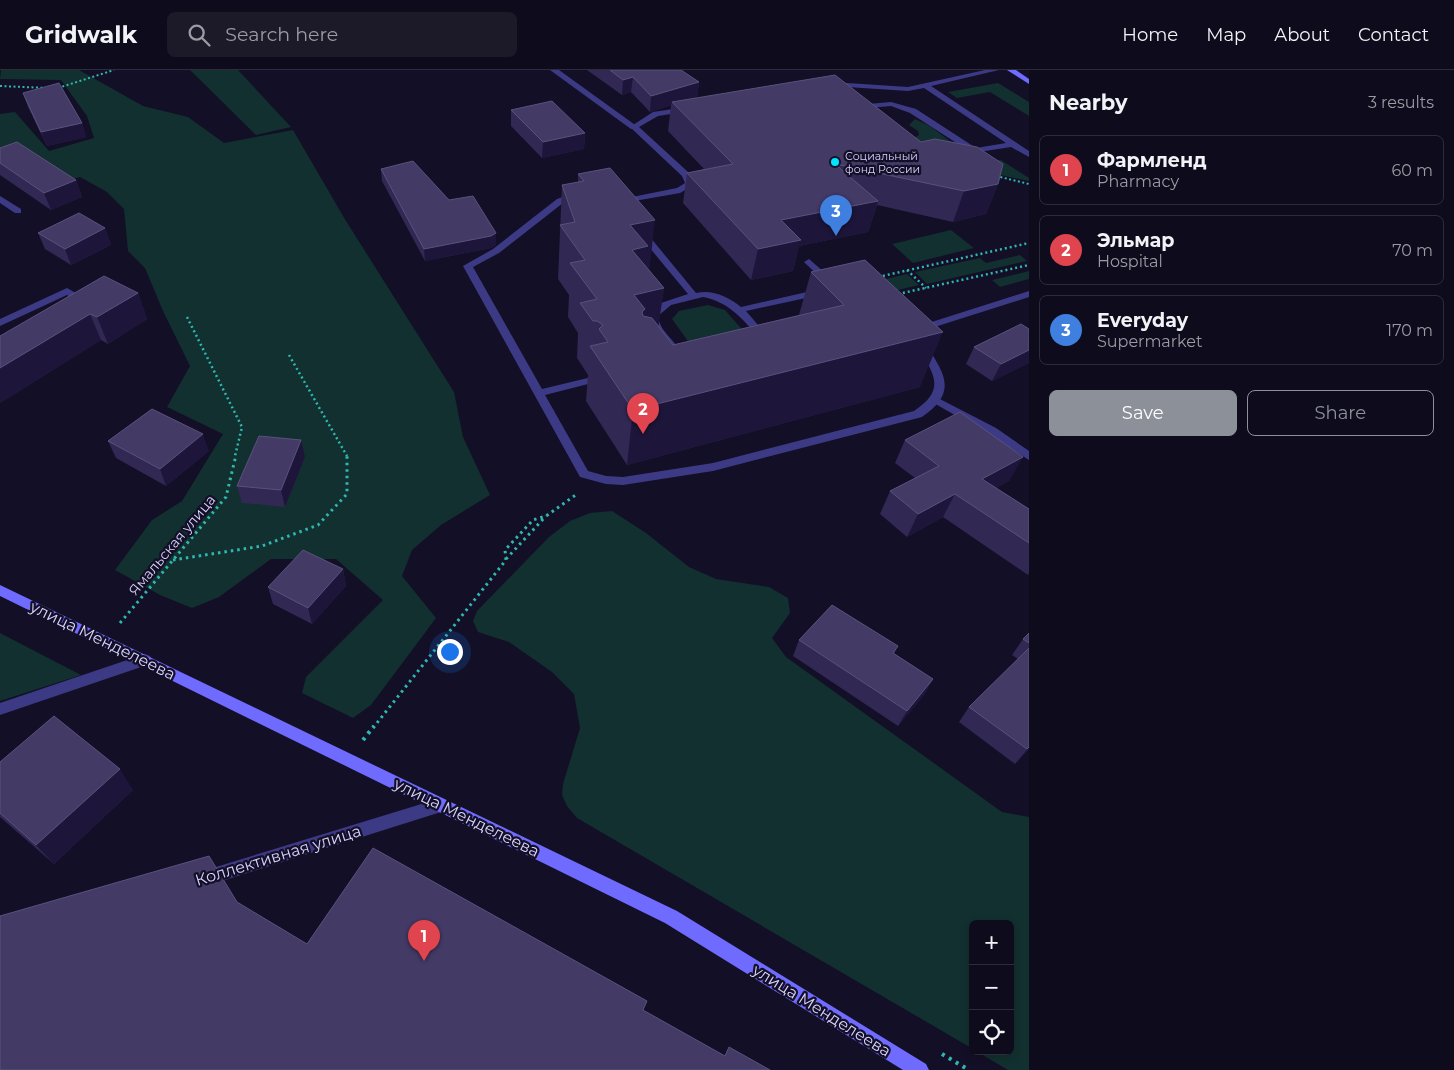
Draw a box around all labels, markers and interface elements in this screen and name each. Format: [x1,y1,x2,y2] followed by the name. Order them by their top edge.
[167,12,517,57] search box
[25,20,137,49] text: Gridwalk
[185,21,213,49] icon: search
[225,23,338,46] text: Search here
[1122,24,1178,46] text: Home
[1206,24,1246,46] text: Map
[1274,24,1330,46] text: About
[1358,24,1429,46] text: Contact
[1049,90,1128,115] text: Nearby
[1368,93,1434,112] text: 3 results
[845,149,920,176] place label: Социальный фонд России
[1097,149,1207,172] text: Фармленд
[829,156,841,168] marker: Социальный фонд России
[1063,161,1069,180] text: 1
[1391,161,1433,180] text: 60 m
[1097,172,1179,191] text: Pharmacy
[820,195,852,236] pin: 3
[1097,229,1175,252] text: Эльмар
[1061,241,1071,260] text: 2
[1392,241,1433,260] text: 70 m
[1097,252,1163,271] text: Hospital
[1097,309,1188,332] text: Everyday
[1061,321,1071,340] text: 3
[1386,321,1433,340] text: 170 m
[1097,332,1203,351] text: Supermarket
[1049,390,1237,436] button: Save
[1247,390,1434,436] button: Share
[627,393,659,434] pin: 2
[125,491,219,599] street label: Ямальская улица
[26,597,179,684] street label: улица Менделеева
[437,639,463,665] your location
[390,774,543,861] street label: улица Менделеева
[193,821,363,890] street label: Коллективная улица
[408,920,440,961] pin: 1
[969,920,1014,1055] map controls
[969,920,1014,965] button: +
[748,960,894,1061] street label: улица Менделеева
[969,965,1014,1010] button: −
[969,1010,1014,1055] button: locate

